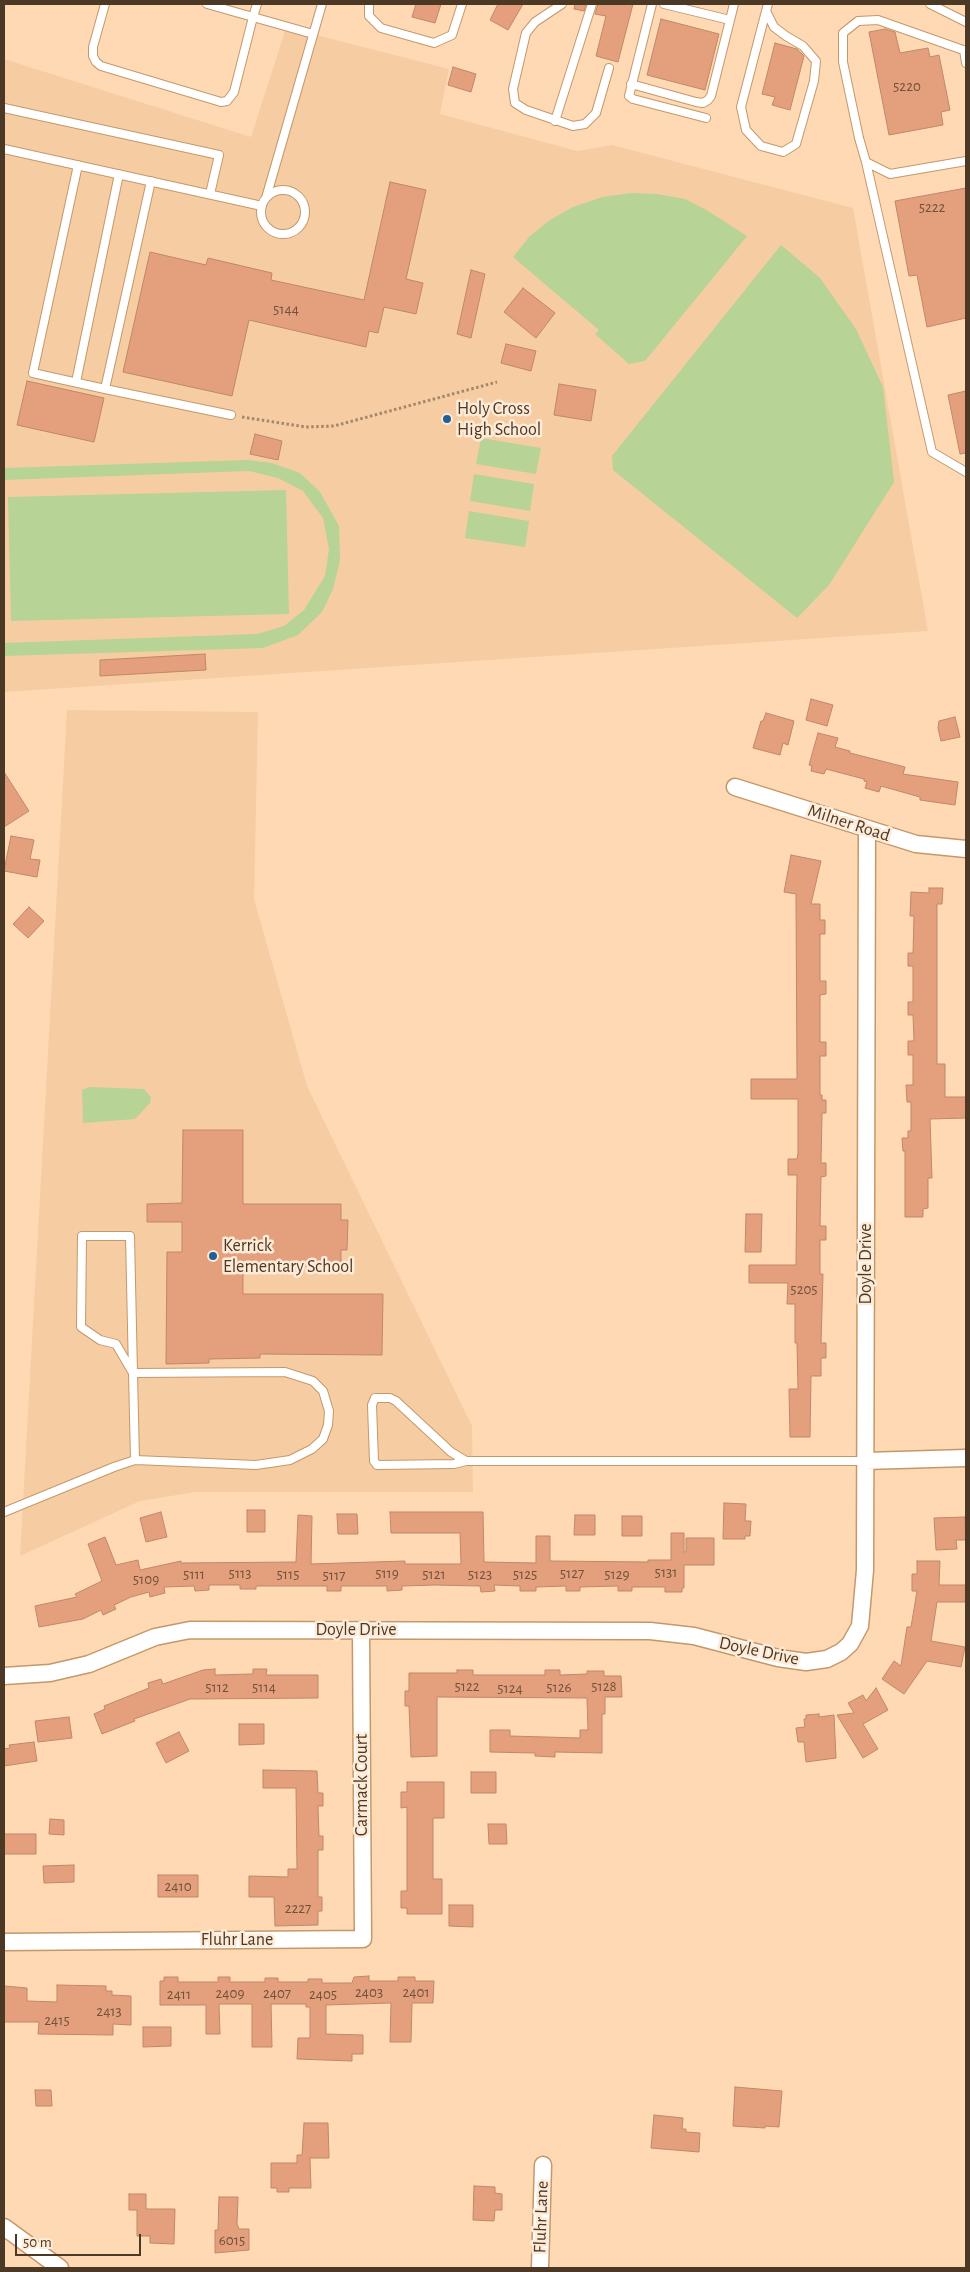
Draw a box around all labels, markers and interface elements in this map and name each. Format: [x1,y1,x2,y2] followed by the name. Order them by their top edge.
[893,77,921,95] house number: 5220
[919,198,945,216] house number: 5222
[273,300,299,318] house number: 5144
[457,398,541,440] place label: Holy Cross High School
[441,413,453,425] marker: Holy Cross High School
[805,800,893,846] street label: Milner Road
[855,1223,877,1305] street label: Doyle Drive
[223,1235,353,1278] place label: Kerrick Elementary School
[207,1250,219,1262] marker: Kerrick Elementary School
[790,1280,818,1298] house number: 5205
[655,1563,677,1581] house number: 5131
[229,1564,251,1582] house number: 5113
[375,1564,399,1582] house number: 5119
[560,1564,584,1582] house number: 5127
[183,1565,205,1583] house number: 5111
[277,1565,299,1583] house number: 5115
[422,1565,446,1583] house number: 5121
[468,1565,492,1583] house number: 5123
[513,1565,537,1583] house number: 5125
[604,1565,630,1583] house number: 5129
[323,1566,345,1584] house number: 5117
[133,1570,159,1588] house number: 5109
[315,1619,397,1641] street label: Doyle Drive
[717,1632,801,1670] street label: Doyle Drive
[454,1677,480,1695] house number: 5122
[591,1677,617,1695] house number: 5128
[205,1678,229,1696] house number: 5112
[252,1678,276,1696] house number: 5114
[546,1678,572,1696] house number: 5126
[497,1679,523,1697] house number: 5124
[351,1734,373,1836] street label: Carmack Court
[164,1877,192,1895] house number: 2410
[285,1899,311,1917] house number: 2227
[201,1929,273,1951] street label: Fluhr Lane
[355,1983,383,2001] house number: 2403
[402,1983,430,2001] house number: 2401
[215,1984,245,2002] house number: 2409
[263,1984,291,2002] house number: 2407
[167,1985,191,2003] house number: 2411
[309,1985,337,2003] house number: 2405
[96,2002,122,2020] house number: 2413
[44,2011,70,2029] house number: 2415
[529,2180,553,2254] street label: Fluhr Lane
[18,2224,144,2256] scale bar
[219,2231,245,2249] house number: 6015
[23,2235,52,2250] text: 50 m

